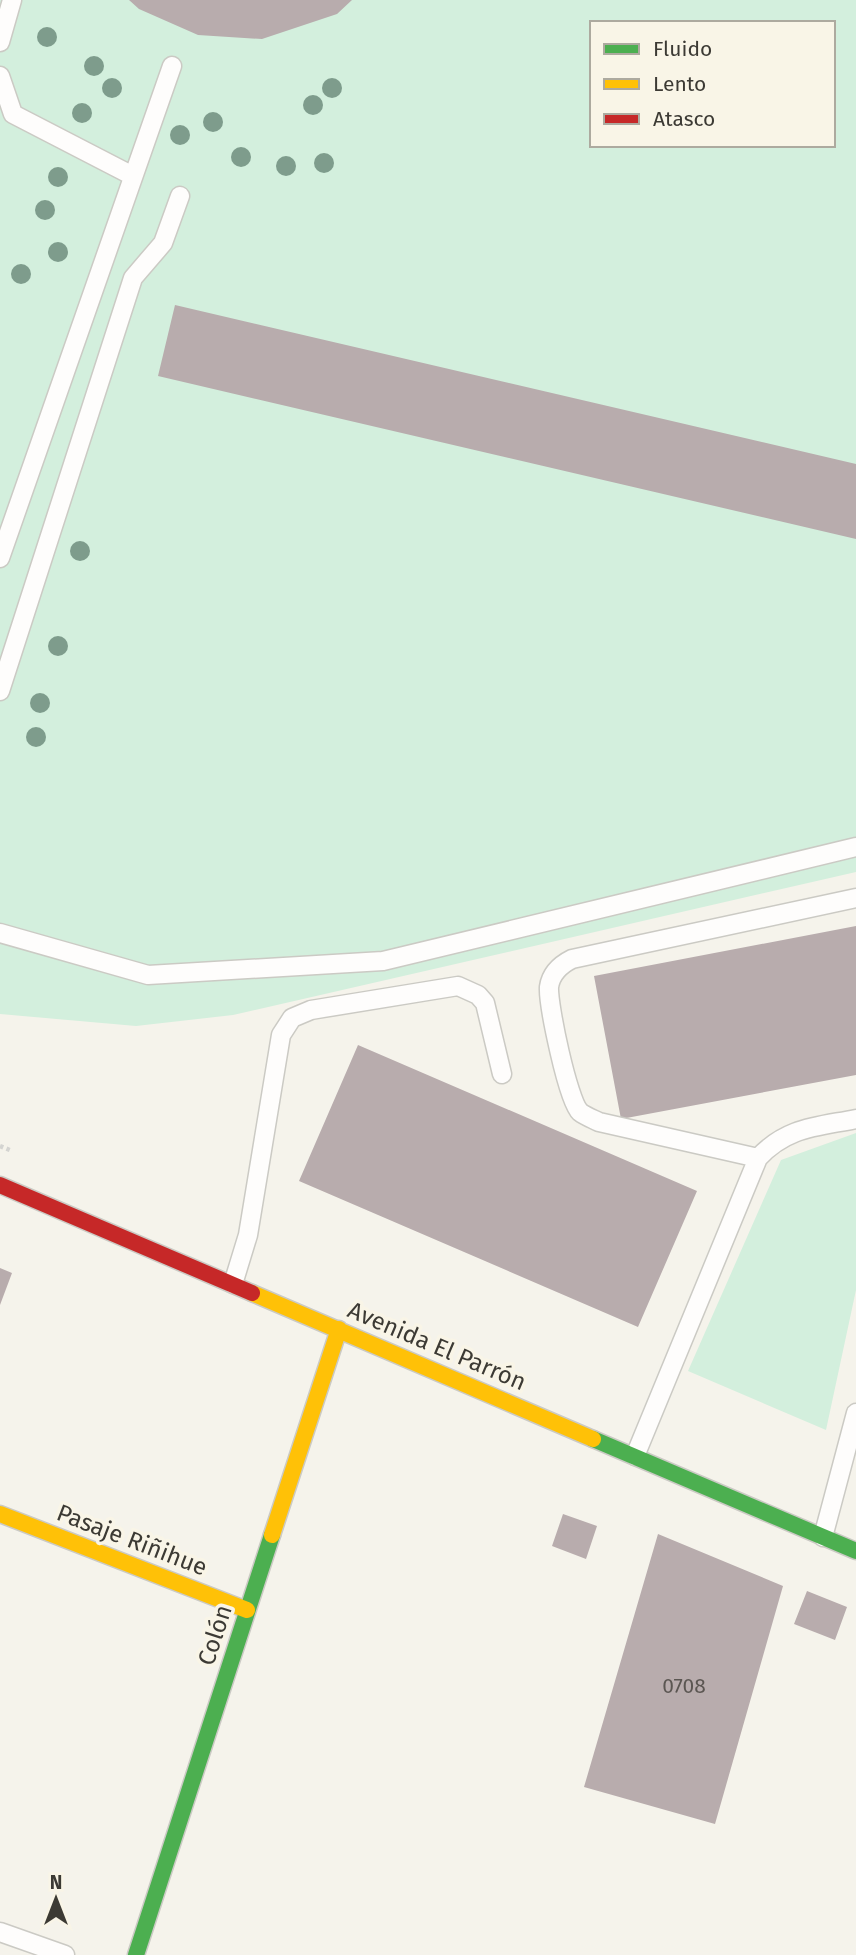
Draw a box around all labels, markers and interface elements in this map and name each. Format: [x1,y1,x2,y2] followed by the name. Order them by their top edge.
[590,21,835,147] legend
[653,36,712,62] text: Fluido
[653,71,706,97] text: Lento
[653,106,715,132] text: Atasco
[344,1296,530,1396] street label: Avenida El Parrón
[53,1499,211,1581] street label: Pasaje Riñihue
[192,1601,238,1669] street label: Colón
[662,1673,706,1699] house number: 0708
[21,1864,91,1934] north arrow
[50,1871,62,1894] text: N

